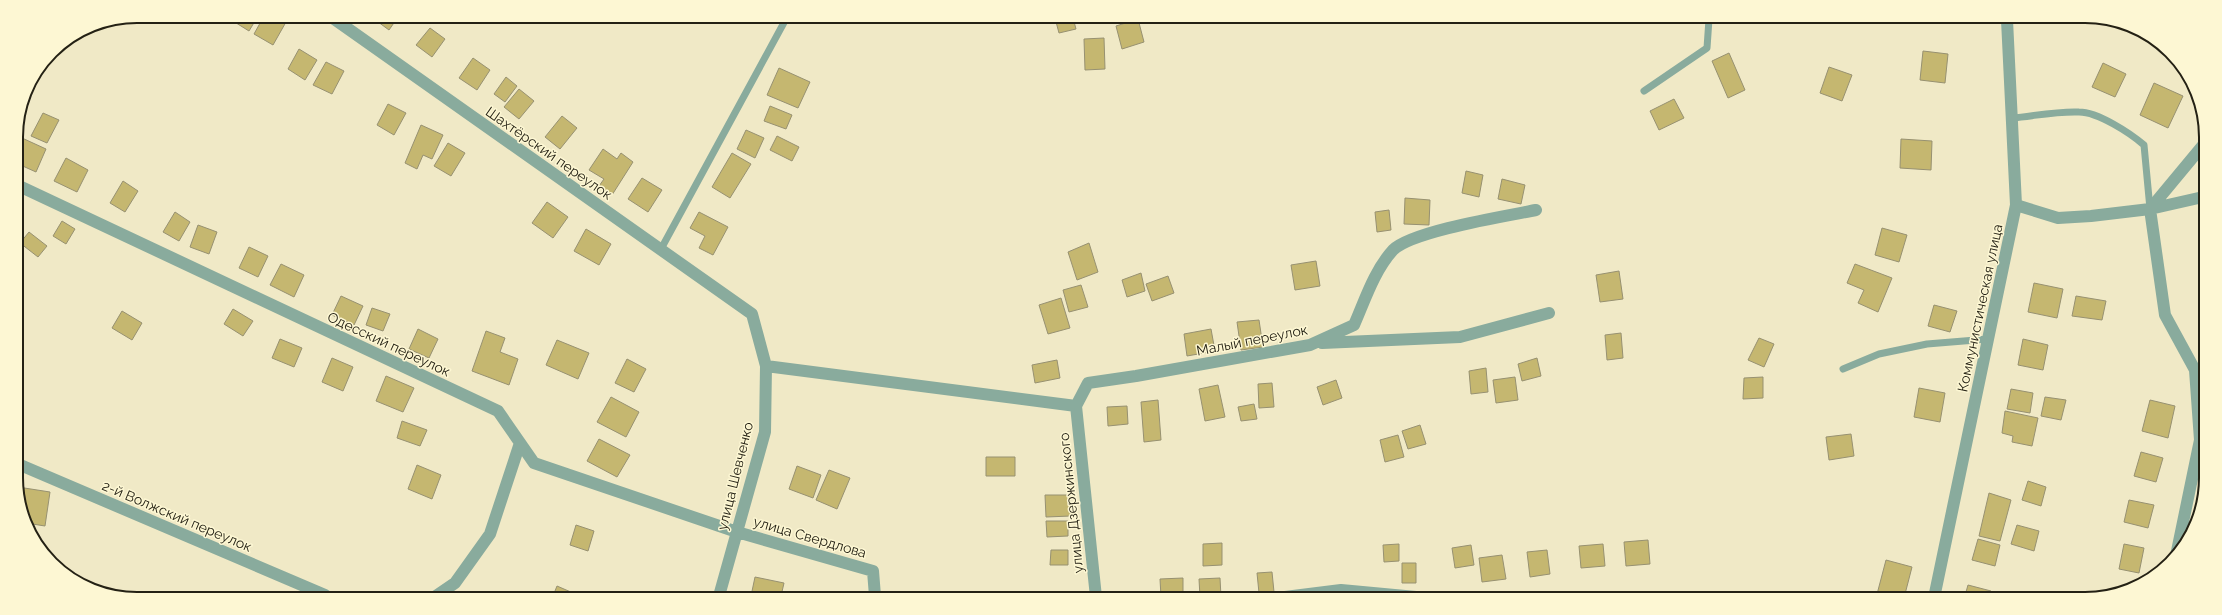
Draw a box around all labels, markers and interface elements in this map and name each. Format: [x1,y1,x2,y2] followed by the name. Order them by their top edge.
[483,103,615,203] street label: Шахтёрский переулок
[1954,223,2006,393] street label: Коммунистическая улица
[325,309,453,379] street label: Одесский переулок
[1195,321,1309,359] street label: Малый переулок
[714,420,756,532] street label: улица Шевченко
[1056,432,1086,574] street label: улица Дзержинского
[100,477,254,555] street label: 2-й Волжский переулок
[752,513,868,561] street label: улица Свердлова

